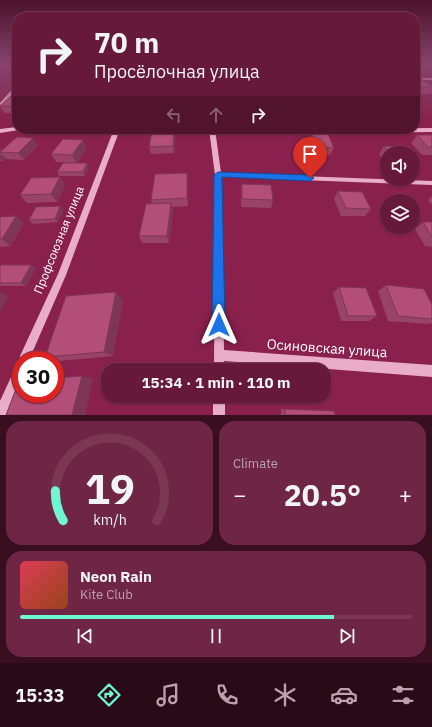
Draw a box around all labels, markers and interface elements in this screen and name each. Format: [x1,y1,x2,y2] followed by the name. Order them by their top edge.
[94,24,159,61] text: 70 m
[28,28,80,80] icon: right
[94,60,260,83] text: Просёлочная улица
[163,104,185,126] icon: left
[205,104,227,126] icon: ahead
[247,104,269,126] icon: right
[293,137,327,178] pin
[299,143,321,165] icon: arrive
[380,146,420,234] map controls
[380,146,420,186] button: sound
[30,183,87,296] street label: Профсоюзная улица
[380,194,420,234] button: layers
[198,304,240,346] position arrow
[266,335,388,361] street label: Осиновская улица
[12,351,64,403] speed limit sign: 30
[142,373,290,392] text: 15:34 · 1 min · 110 m
[233,455,278,472] text: Climate
[85,461,134,515] text: 19
[284,475,361,514] text: 20.5°
[233,480,246,509] text: −
[399,480,412,509] text: +
[93,510,126,529] text: km/h
[80,567,152,586] text: Neon Rain
[80,586,133,603] text: Kite Club
[74,625,96,647] icon: previous
[205,625,227,647] icon: pause
[336,625,358,647] icon: next
[95,681,123,709] icon: directions
[154,681,182,709] icon: music
[213,681,241,709] icon: phone
[271,681,299,709] icon: climate
[330,681,358,709] icon: car
[389,681,417,709] icon: filters
[15,684,64,707] text: 15:33

